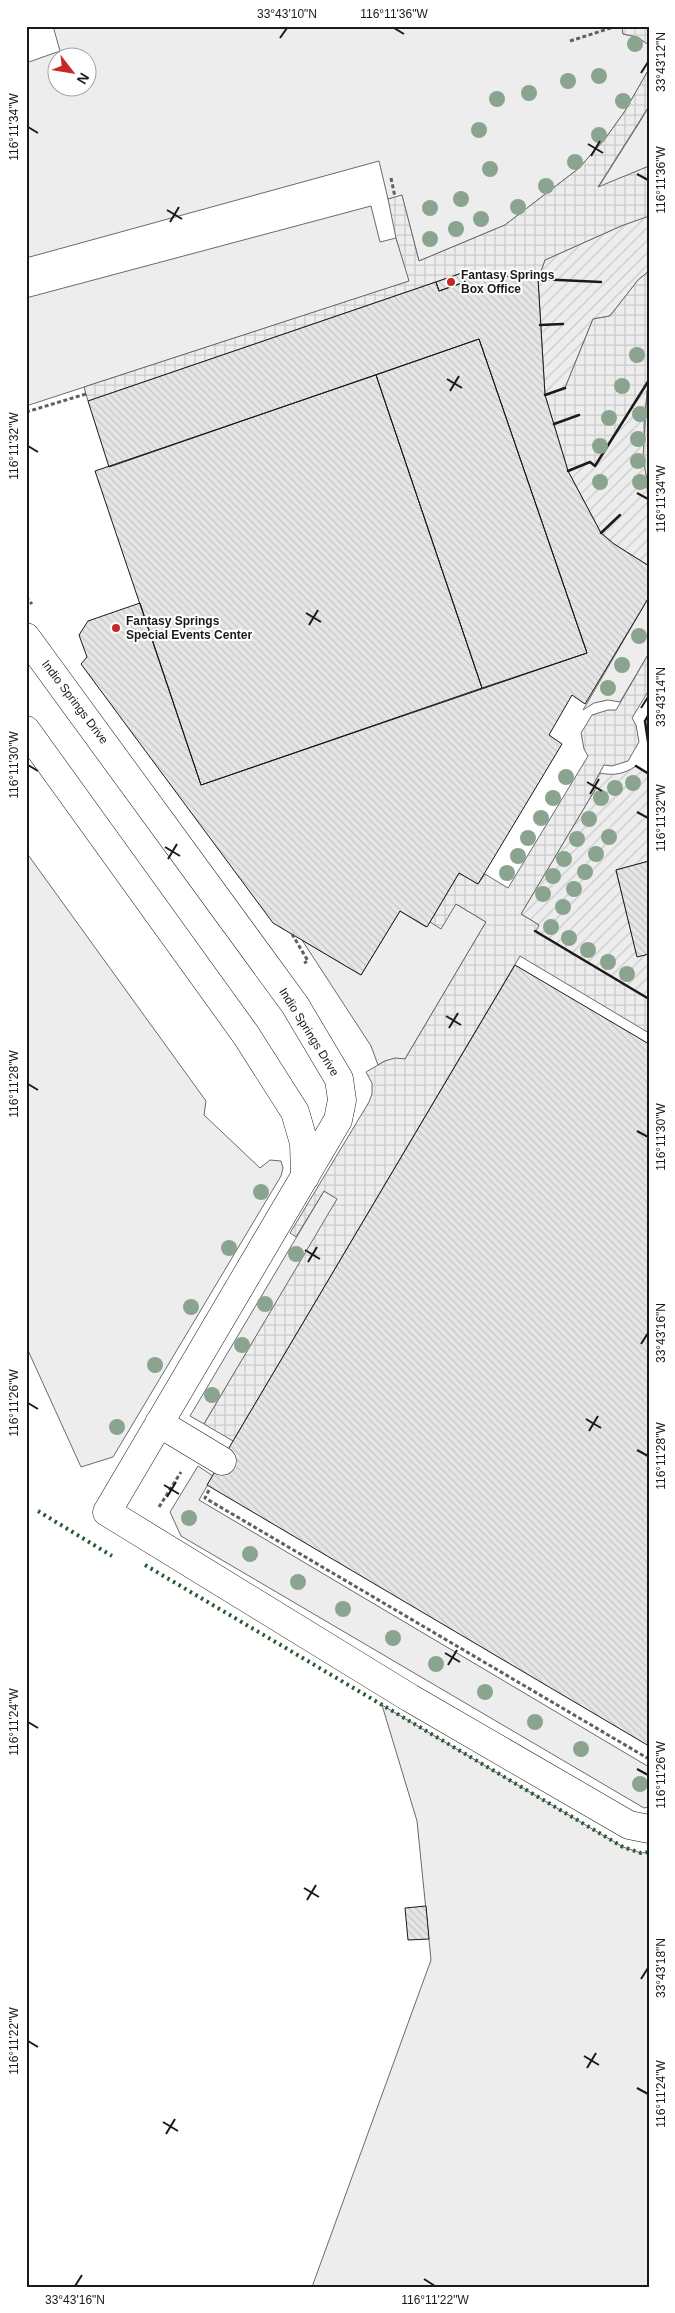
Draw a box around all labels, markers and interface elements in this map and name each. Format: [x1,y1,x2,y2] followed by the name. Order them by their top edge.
[257,7,317,21] text: 33°43'10"N
[360,7,428,21] text: 116°11'36"W
[654,32,668,92] text: 33°43'12"N
[48,48,98,98] north arrow
[74,70,93,87] text: N
[7,93,21,161] text: 116°11'34"W
[654,146,668,214] text: 116°11'36"W
[461,268,555,296] place label: Fantasy Springs Box Office
[445,276,457,288] marker: Fantasy Springs Box Office
[7,412,21,480] text: 116°11'32"W
[654,465,668,533] text: 116°11'34"W
[126,614,252,642] place label: Fantasy Springs Special Events Center
[110,622,122,634] marker: Fantasy Springs Special Events Center
[39,657,111,747] street label: Indio Springs Drive
[654,667,668,727] text: 33°43'14"N
[7,731,21,799] text: 116°11'30"W
[654,784,668,852] text: 116°11'32"W
[276,985,342,1079] street label: Indio Springs Drive
[7,1050,21,1118] text: 116°11'28"W
[654,1103,668,1171] text: 116°11'30"W
[654,1303,668,1363] text: 33°43'16"N
[7,1369,21,1437] text: 116°11'26"W
[654,1422,668,1490] text: 116°11'28"W
[7,1688,21,1756] text: 116°11'24"W
[654,1741,668,1809] text: 116°11'26"W
[654,1938,668,1998] text: 33°43'18"N
[7,2007,21,2075] text: 116°11'22"W
[654,2060,668,2128] text: 116°11'24"W
[45,2293,105,2307] text: 33°43'16"N
[401,2293,469,2307] text: 116°11'22"W

